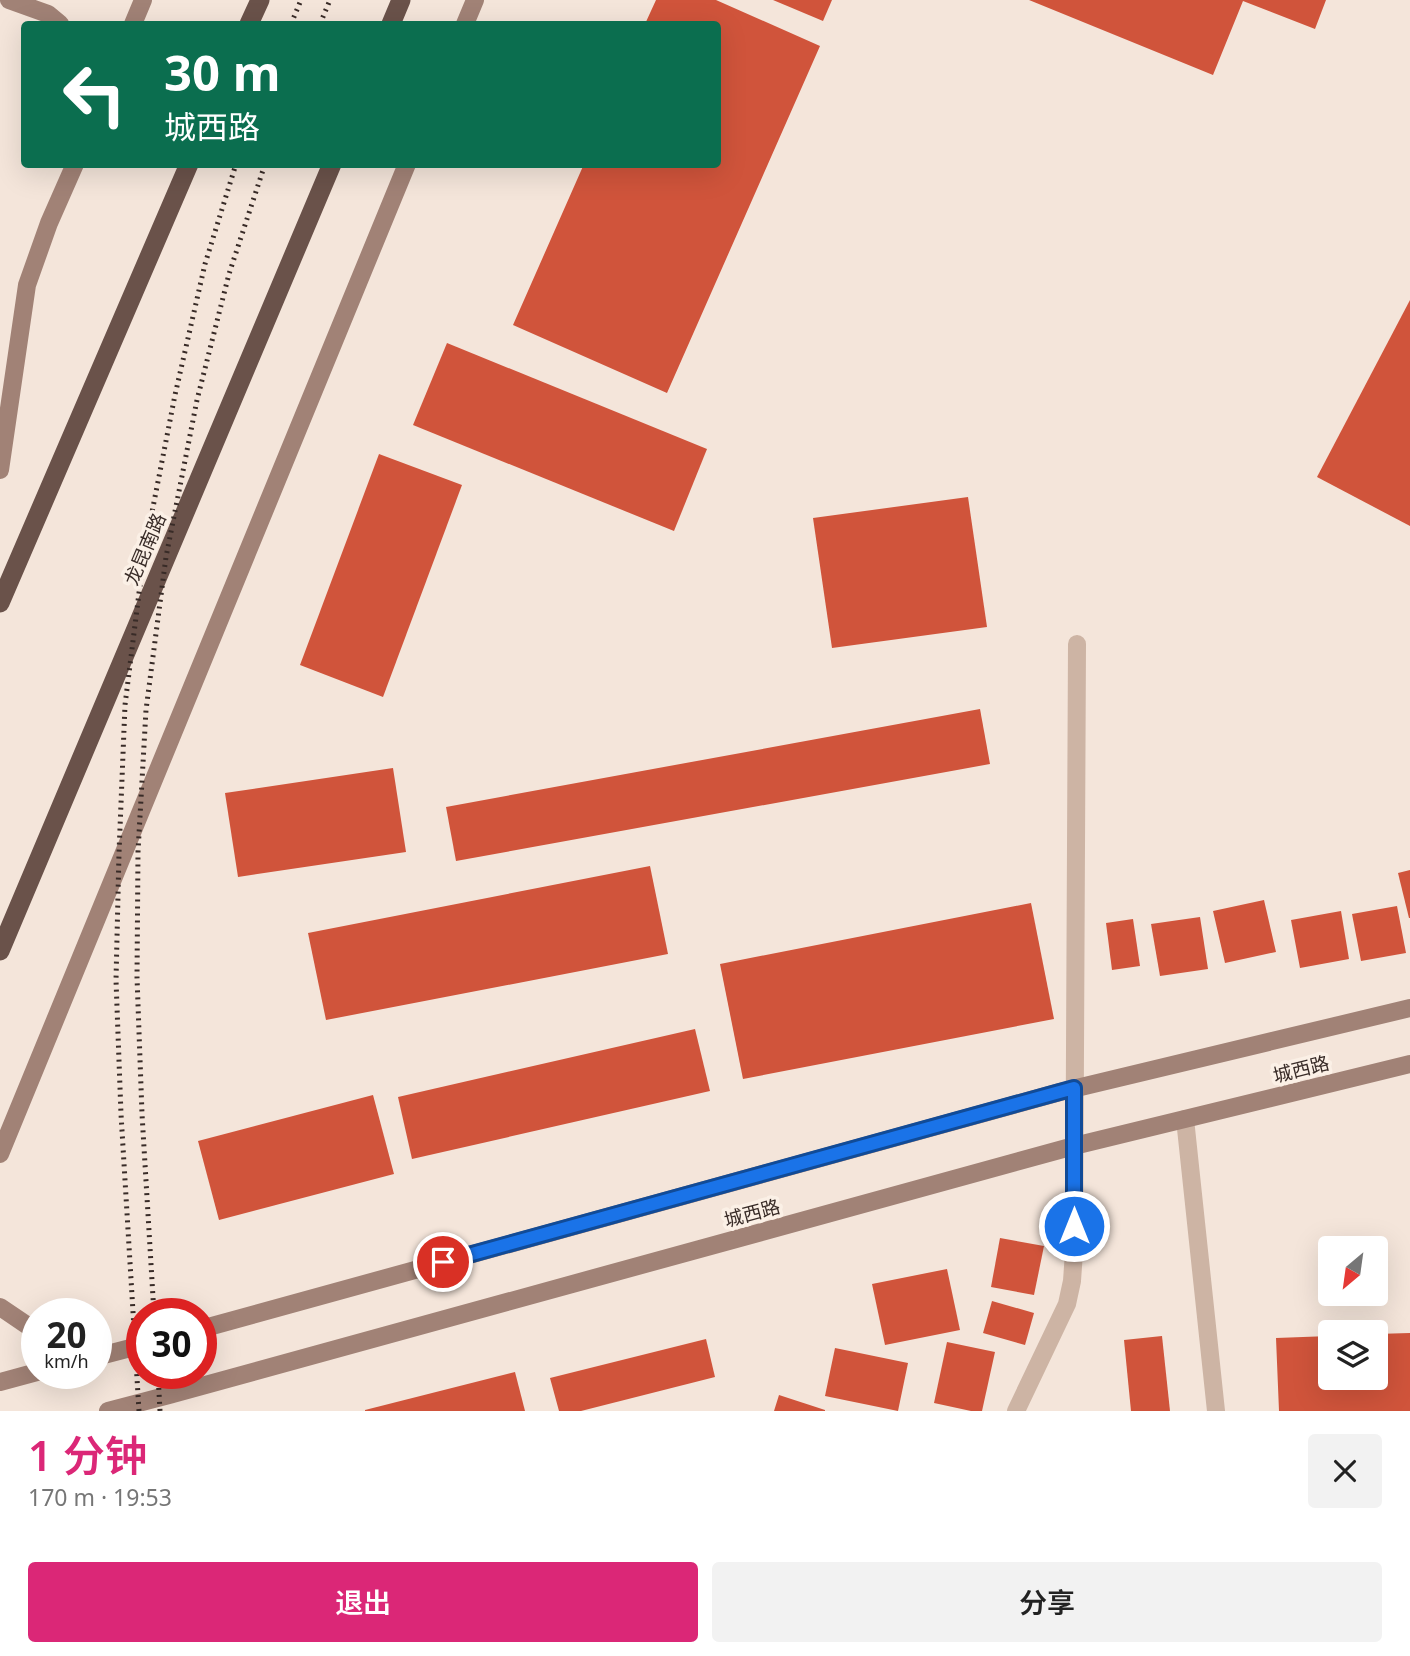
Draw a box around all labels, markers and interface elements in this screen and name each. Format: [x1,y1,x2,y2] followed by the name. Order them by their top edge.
[164,39,281,105] text: 30 m
[49,49,140,140] icon: left
[164,105,260,148] text: 城西路
[118,509,172,589] street label: 龙昆南路
[1270,1049,1332,1089] street label: 城西路
[1037,1189,1111,1263] position arrow
[721,1193,783,1233] street label: 城西路
[413,1232,473,1292] pin
[1318,1236,1388,1306] north arrow
[1318,1236,1388,1390] map controls
[424,1243,462,1281] icon: arrive
[126,1298,217,1389] speed limit sign: 30
[46,1311,87,1358] text: 20
[1318,1320,1388,1390] button: layers
[44,1349,89,1373] text: km/h
[28,1426,147,1483] text: 1 分钟
[1308,1434,1382,1508] button: close
[28,1481,172,1513] text: 170 m · 19:53
[28,1562,698,1642] button: 退出
[712,1562,1382,1642] button: 分享

